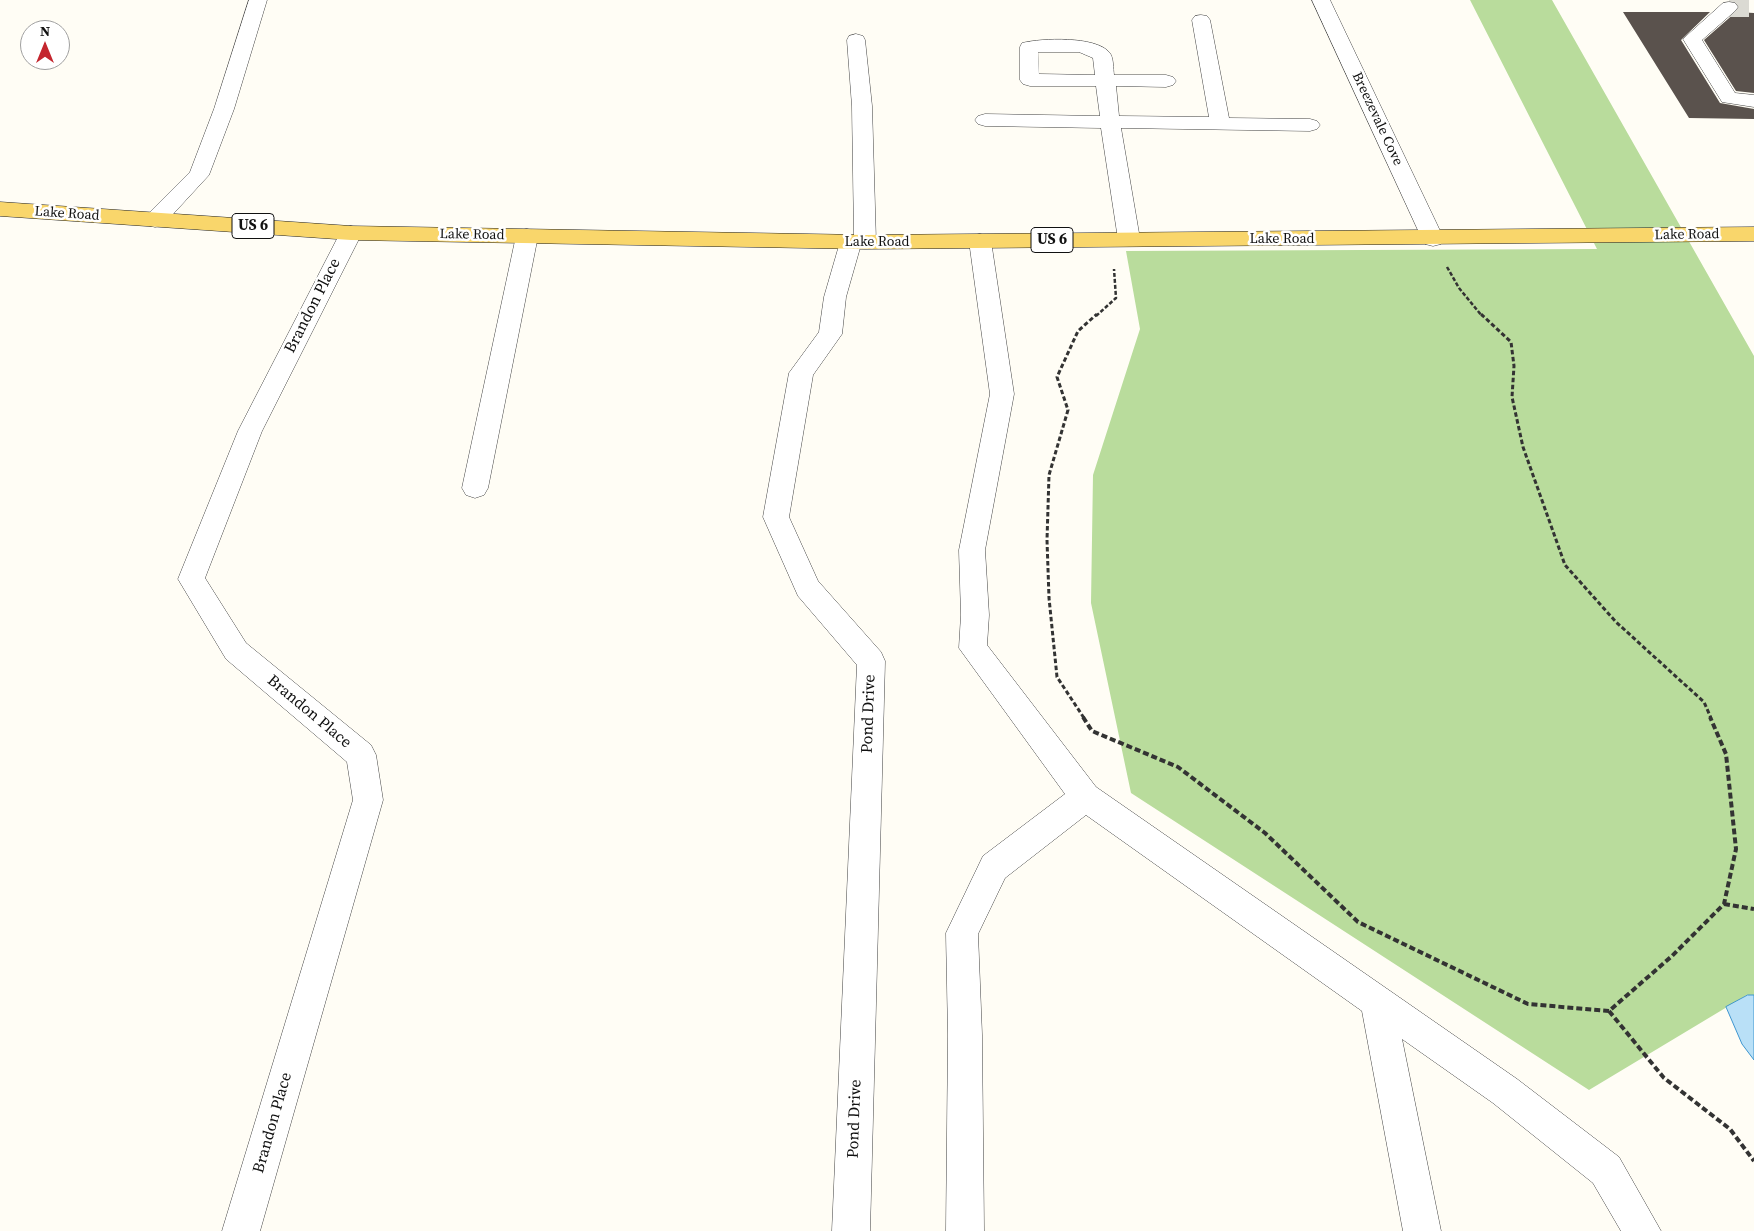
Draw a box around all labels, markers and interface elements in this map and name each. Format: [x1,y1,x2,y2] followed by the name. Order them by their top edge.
[20,20,70,70] north arrow
[40,21,50,41] text: N
[1348,70,1406,168] street label: Breezevale Cove
[34,203,100,225] street label: Lake Road
[232,214,274,238] road number: US 6
[439,226,505,244] street label: Lake Road
[1654,226,1720,244] street label: Lake Road
[1031,228,1073,252] road number: US 6
[1250,231,1314,247] street label: Lake Road
[845,234,909,250] street label: Lake Road
[281,255,345,357] street label: Brandon Place
[263,671,355,753] street label: Brandon Place
[858,674,880,754] street label: Pond Drive
[249,1070,297,1176] street label: Brandon Place
[844,1079,866,1159] street label: Pond Drive

